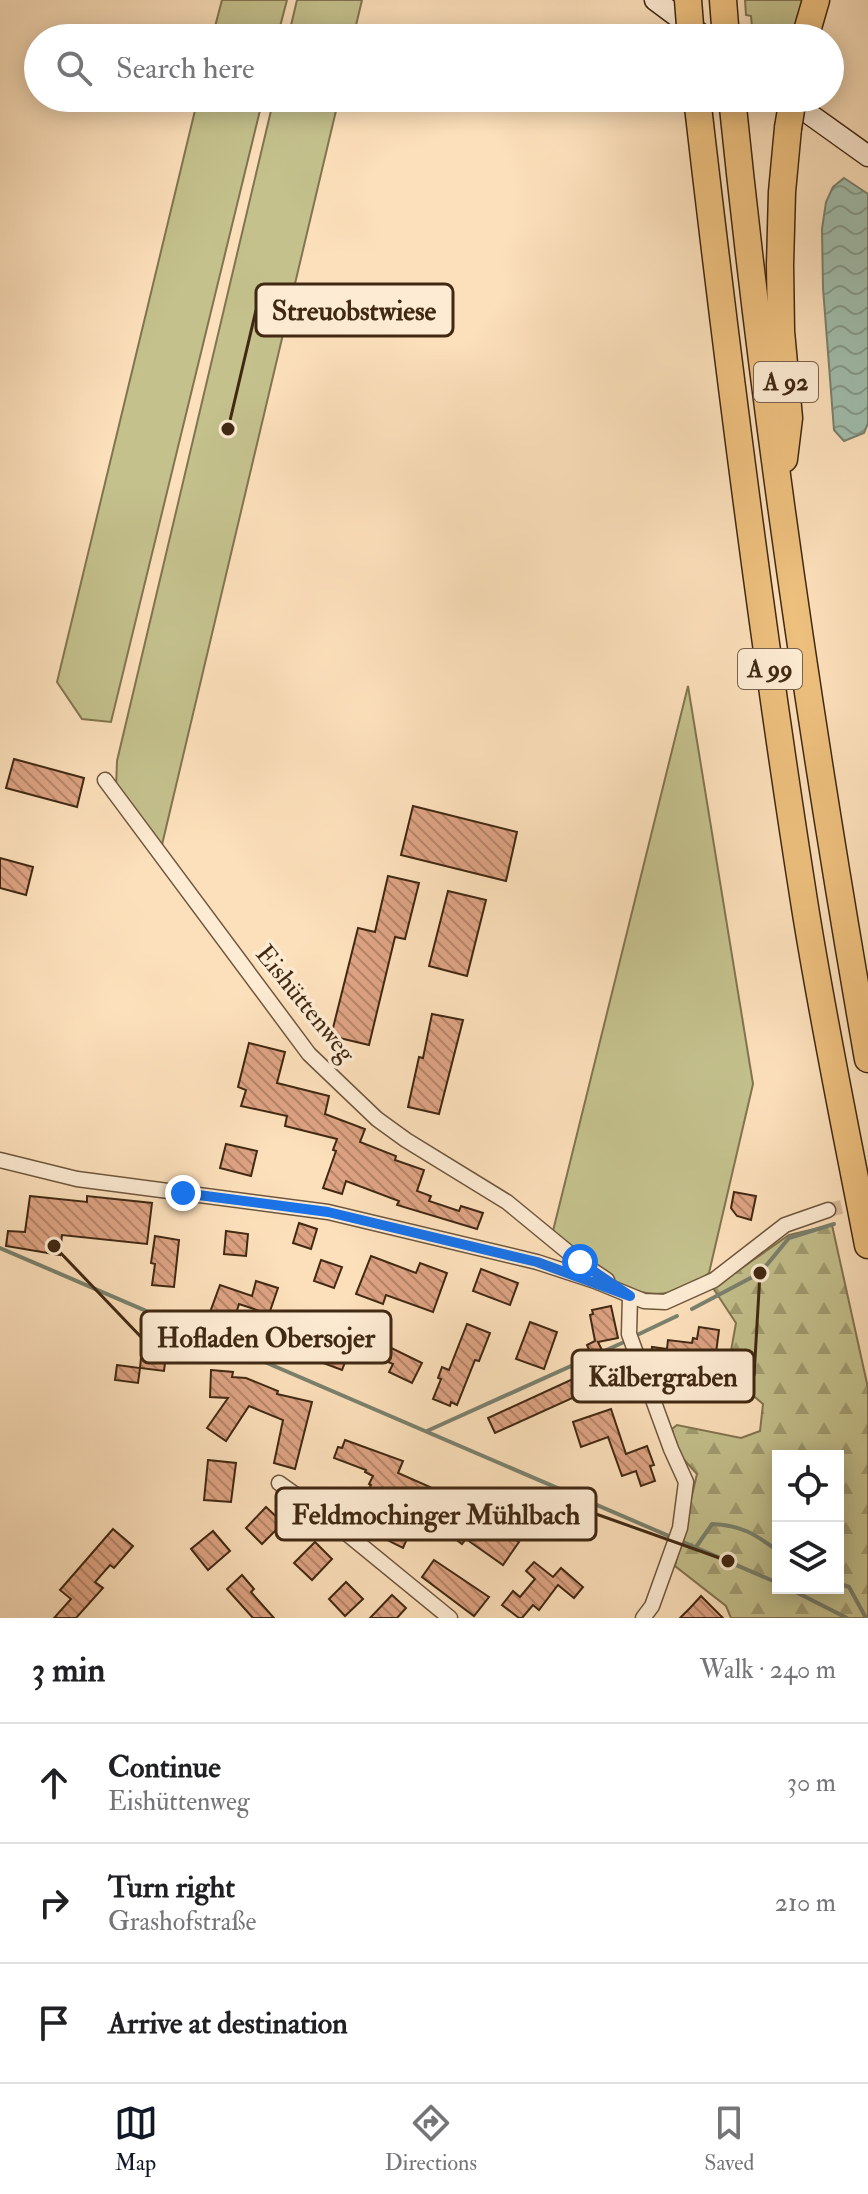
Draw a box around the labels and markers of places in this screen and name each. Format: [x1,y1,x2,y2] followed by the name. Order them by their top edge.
[256,284,453,336] callout: Streuobstwiese
[141,1311,391,1363] callout: Hofladen Obersojer
[572,1350,754,1402] callout: Kälbergraben
[276,1488,596,1540] callout: Feldmochinger Mühlbach

